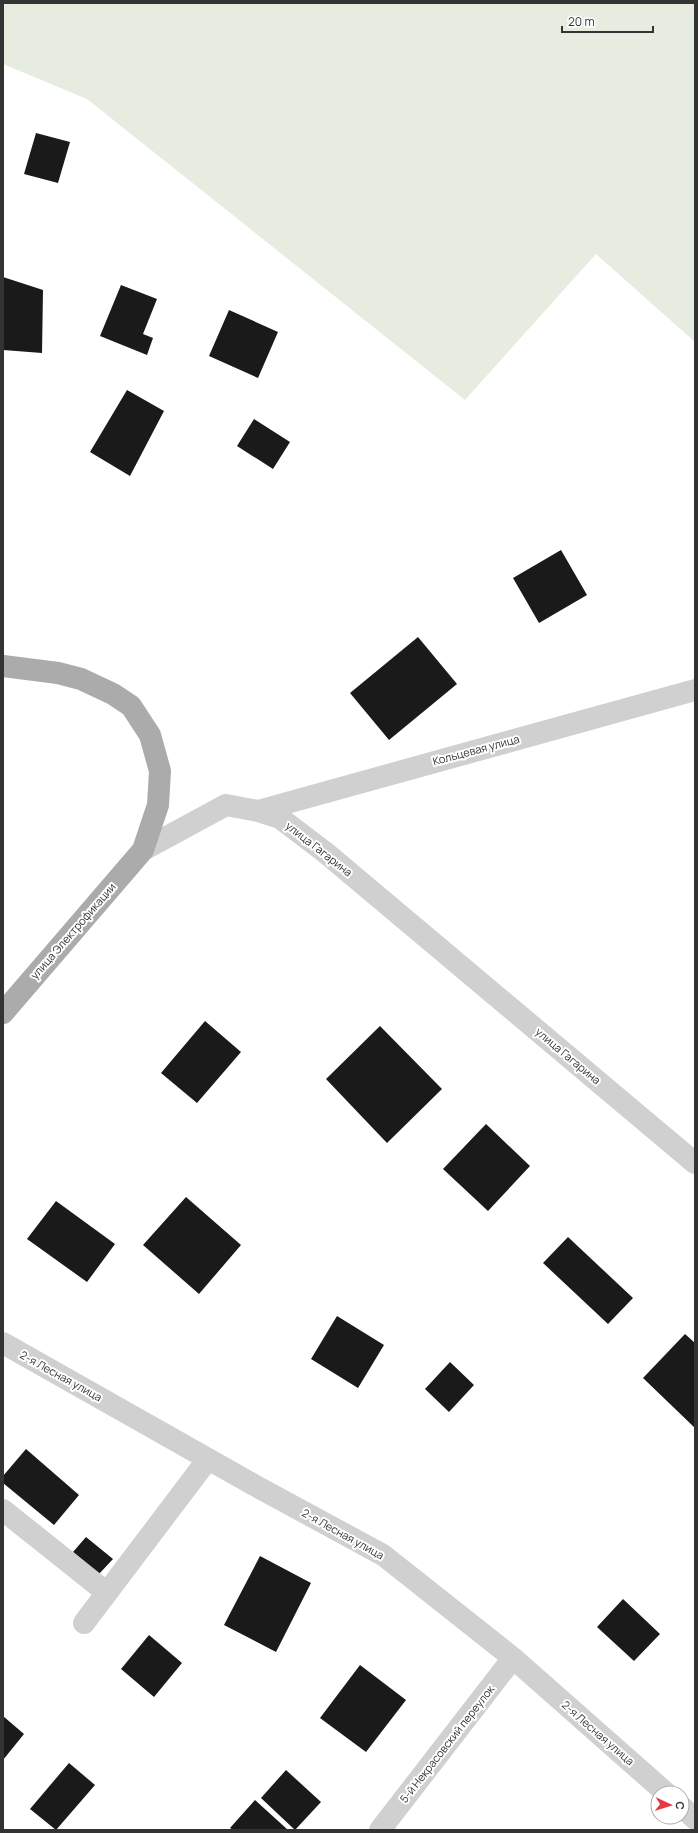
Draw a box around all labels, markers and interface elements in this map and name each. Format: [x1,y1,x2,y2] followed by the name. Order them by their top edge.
[562,8,653,34] scale bar
[568,13,595,30] text: 20 m
[431,731,521,768] street label: Кольцевая улица
[283,818,356,879] street label: улица Гагарина
[27,879,119,982] street label: улица Электрофикации
[533,1024,604,1087] street label: улица Гагарина
[18,1347,105,1404] street label: 2-я Лесная улица
[300,1505,387,1562] street label: 2-я Лесная улица
[396,1681,498,1806] street label: 5-й Некрасовский переулок
[559,1697,638,1768] street label: 2-я Лесная улица
[650,1785,690,1825] north arrow
[673,1801,688,1810] text: С

